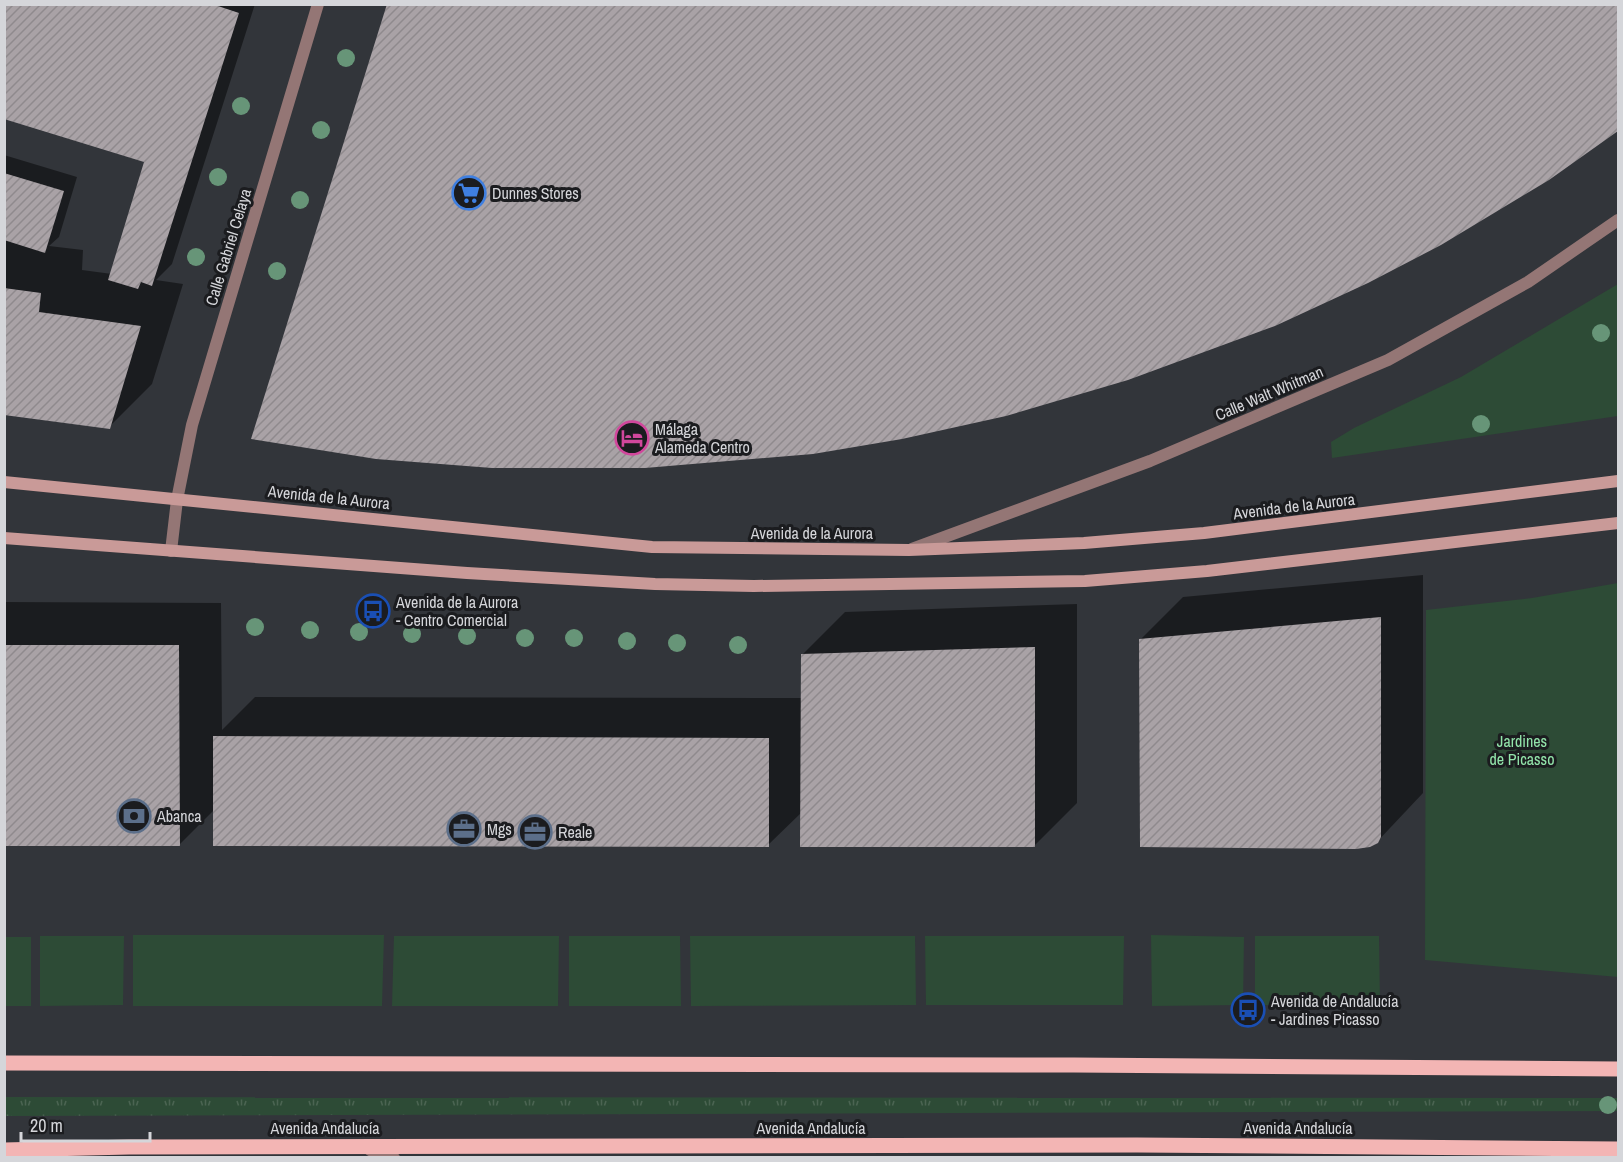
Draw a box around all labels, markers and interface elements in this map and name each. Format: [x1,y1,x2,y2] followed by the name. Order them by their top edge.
[451,175,487,211] supermarket icon: Dunnes Stores
[492,182,579,204] place label: Dunnes Stores
[200,185,256,308] street label: Calle Gabriel Celaya
[1212,360,1326,426] street label: Calle Walt Whitman
[654,418,750,458] place label: Málaga Alameda Centro
[614,420,650,456] hotel icon: Málaga Alameda Centro
[266,480,392,514] street label: Avenida de la Aurora
[1231,488,1357,524] street label: Avenida de la Aurora
[750,522,874,544] street label: Avenida de la Aurora
[395,591,519,631] place label: Avenida de la Aurora - Centro Comercial
[355,593,391,629] bus stop icon: Avenida de la Aurora - Centro Comercial
[1490,730,1554,770] park label: Jardines de Picasso
[116,798,152,834] bank icon: Abanca
[156,805,202,827] place label: Abanca
[446,811,482,847] office icon: Mgs
[517,814,553,850] office icon: Reale
[487,818,512,840] place label: Mgs
[558,821,592,843] place label: Reale
[1270,990,1399,1030] place label: Avenida de Andalucía - Jardines Picasso
[1230,992,1266,1028] bus stop icon: Avenida de Andalucía - Jardines Picasso
[21,1105,150,1143] scale bar
[30,1113,63,1138] text: 20 m
[269,1117,380,1139] street label: Avenida Andalucía
[755,1117,866,1139] street label: Avenida Andalucía
[1242,1117,1353,1139] street label: Avenida Andalucía

